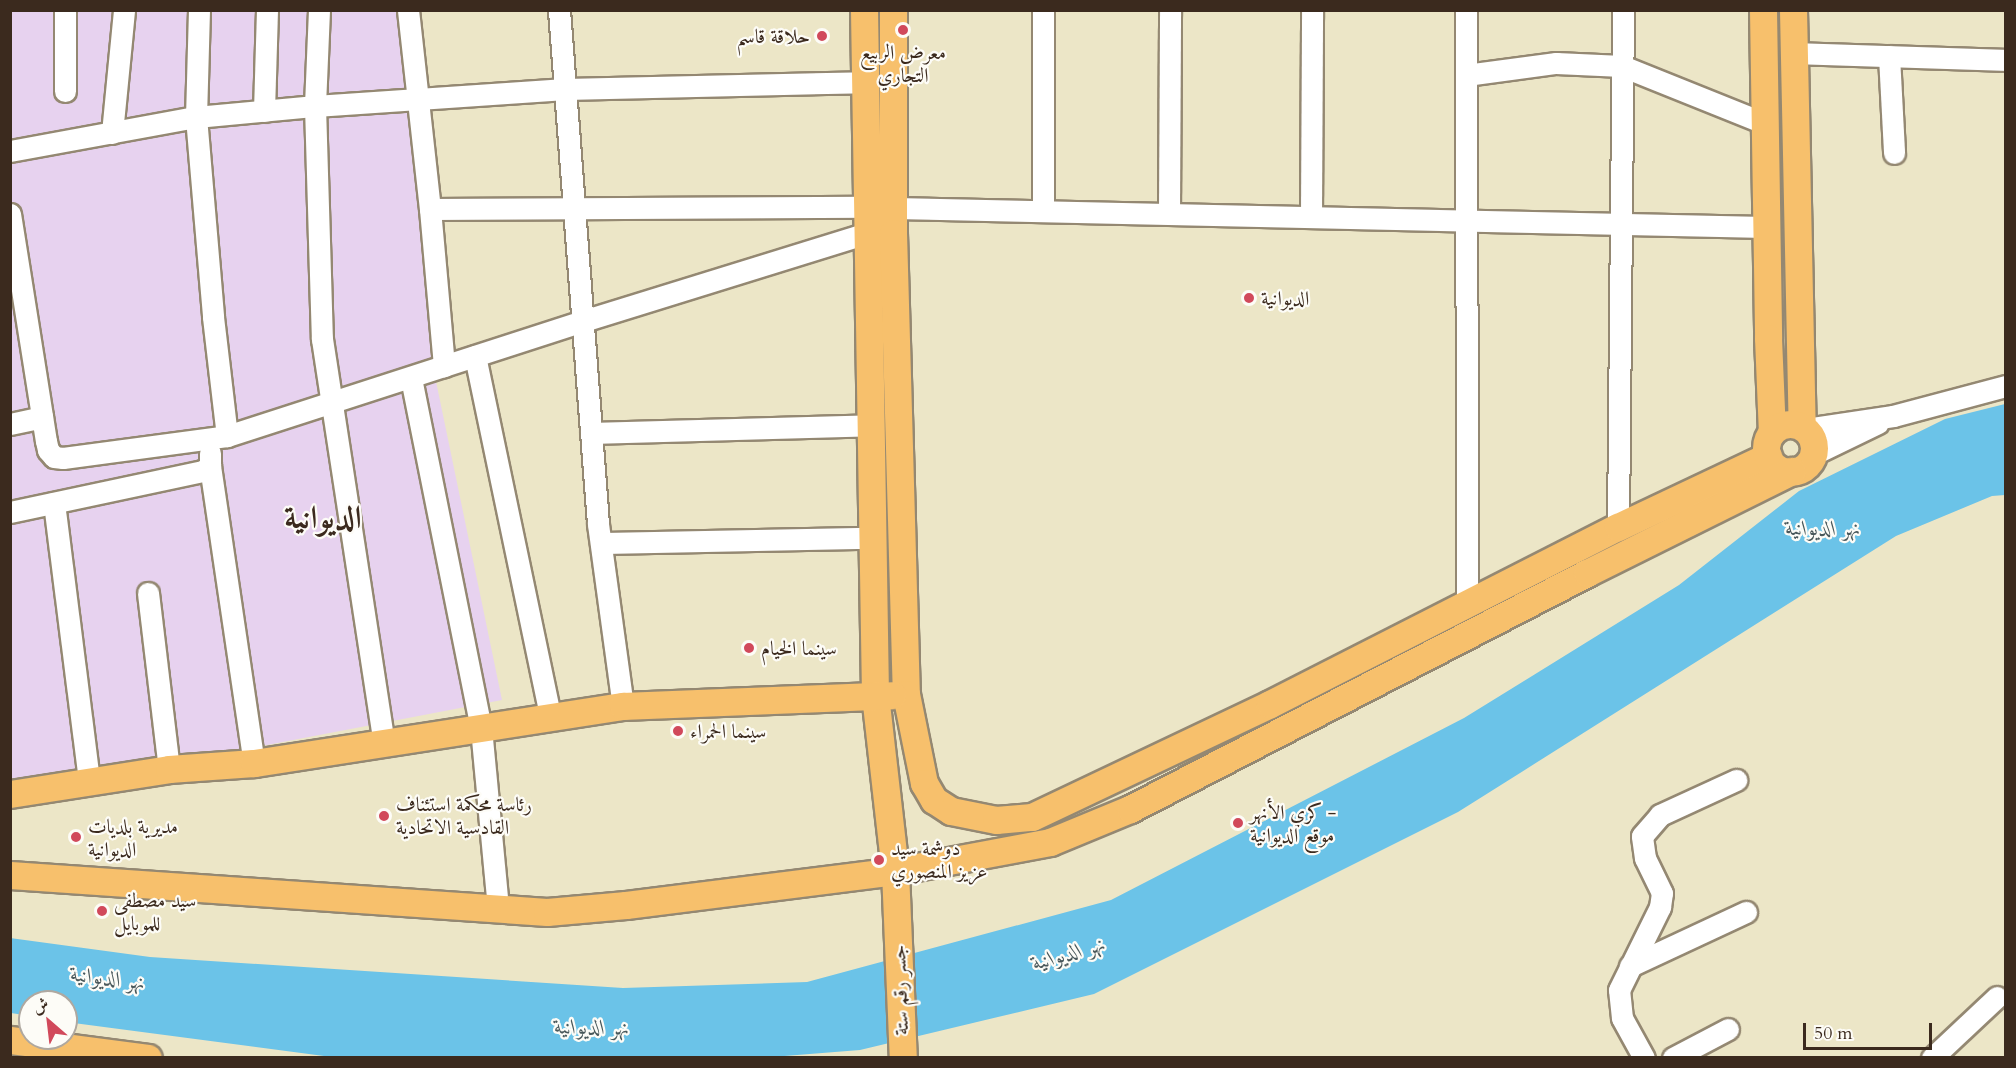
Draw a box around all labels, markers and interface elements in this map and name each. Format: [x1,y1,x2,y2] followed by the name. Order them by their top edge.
[896,23,910,37] marker: معرض الربيع التجاري
[737,24,810,48] place label: حلاقة قاسم
[815,29,829,43] marker: حلاقة قاسم
[860,40,946,87] place label: معرض الربيع التجاري
[1261,286,1309,310] place label: الديوانية
[1242,291,1256,305] marker: الديوانية
[284,499,362,537] district label: الديوانية
[1785,516,1861,542] water label: نهر الديوانية
[761,636,837,660] place label: سينما الخيام
[742,641,756,655] marker: سينما الخيام
[690,719,766,743] place label: سينما الحمراء
[671,724,685,738] marker: سينما الحمراء
[396,792,532,839] place label: رئاسة محكمة استئناف القادسية الاتحادية
[1250,800,1336,847] place label: كري الأنهر - موقع الديوانية
[377,809,391,823] marker: رئاسة محكمة استئناف القادسية الاتحادية
[88,814,178,861] place label: مديرية بلديات الديوانية
[1231,816,1245,830] marker: كري الأنهر - موقع الديوانية
[69,830,83,844] marker: مديرية بلديات الديوانية
[891,837,988,884] place label: دوشمة سيد عزيز المنصوري
[872,853,886,867] marker: دوشمة سيد عزيز المنصوري
[114,888,196,935] place label: سيد مصطفى للموبايل
[95,904,109,918] marker: سيد مصطفى للموبايل
[1029,932,1109,976] water label: نهر الديوانية
[886,944,914,1036] street label: جسر رقم ستة
[69,962,147,996] water label: نهر الديوانية
[18,990,78,1050] north arrow
[28,992,53,1019] text: ش
[1806,1011,1935,1049] scale bar
[554,1015,630,1041] water label: نهر الديوانية
[1814,1021,1853,1046] text: 50 m

